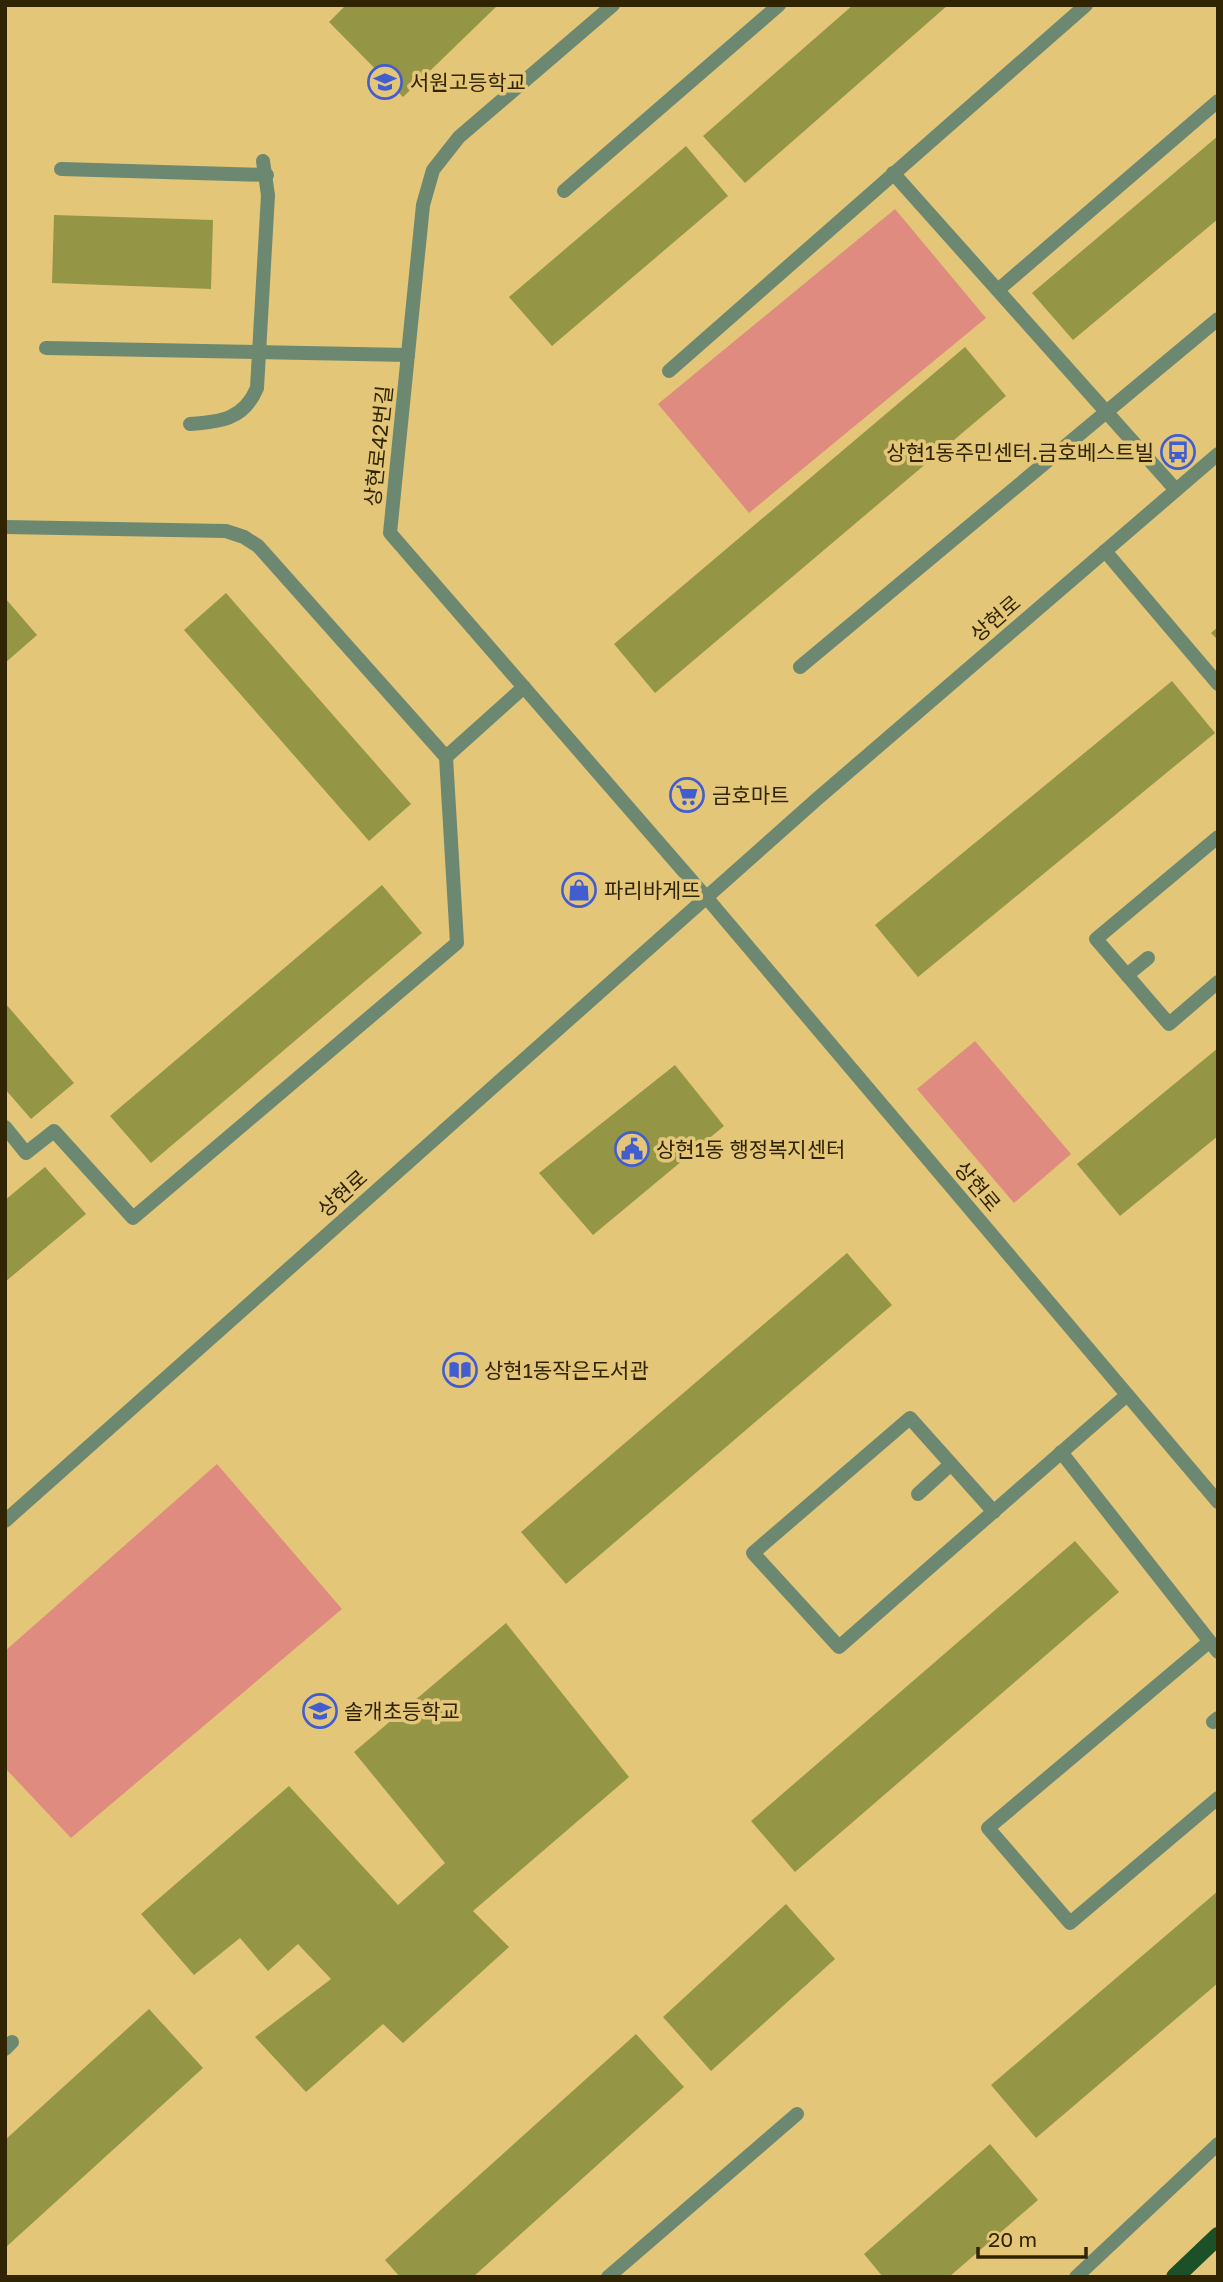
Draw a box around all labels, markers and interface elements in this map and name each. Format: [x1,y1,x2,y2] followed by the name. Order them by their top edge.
[366,63,404,101] school or university icon: 서원고등학교
[410,69,526,95] place label: 서원고등학교
[359,384,397,508] street label: 상현로42번길
[1159,433,1197,471] bus stop icon: 상현1동주민센터.금호베스트빌
[886,439,1154,465] place label: 상현1동주민센터.금호베스트빌
[965,589,1025,647] street label: 상현로
[668,776,706,814] supermarket icon: 금호마트
[712,782,789,808] place label: 금호마트
[560,871,598,909] shop icon: 파리바게뜨
[604,877,701,903] place label: 파리바게뜨
[613,1130,651,1168] public building icon: 상현1동 행정복지센터
[656,1136,845,1162] place label: 상현1동 행정복지센터
[949,1155,1007,1217] street label: 상현로
[312,1164,372,1222] street label: 상현로
[441,1351,479,1389] library icon: 상현1동작은도서관
[484,1357,649,1383] place label: 상현1동작은도서관
[301,1692,339,1730] school or university icon: 솔개초등학교
[344,1698,460,1724] place label: 솔개초등학교
[978,2216,1086,2260] scale bar
[988,2226,1037,2252] text: 20 m

